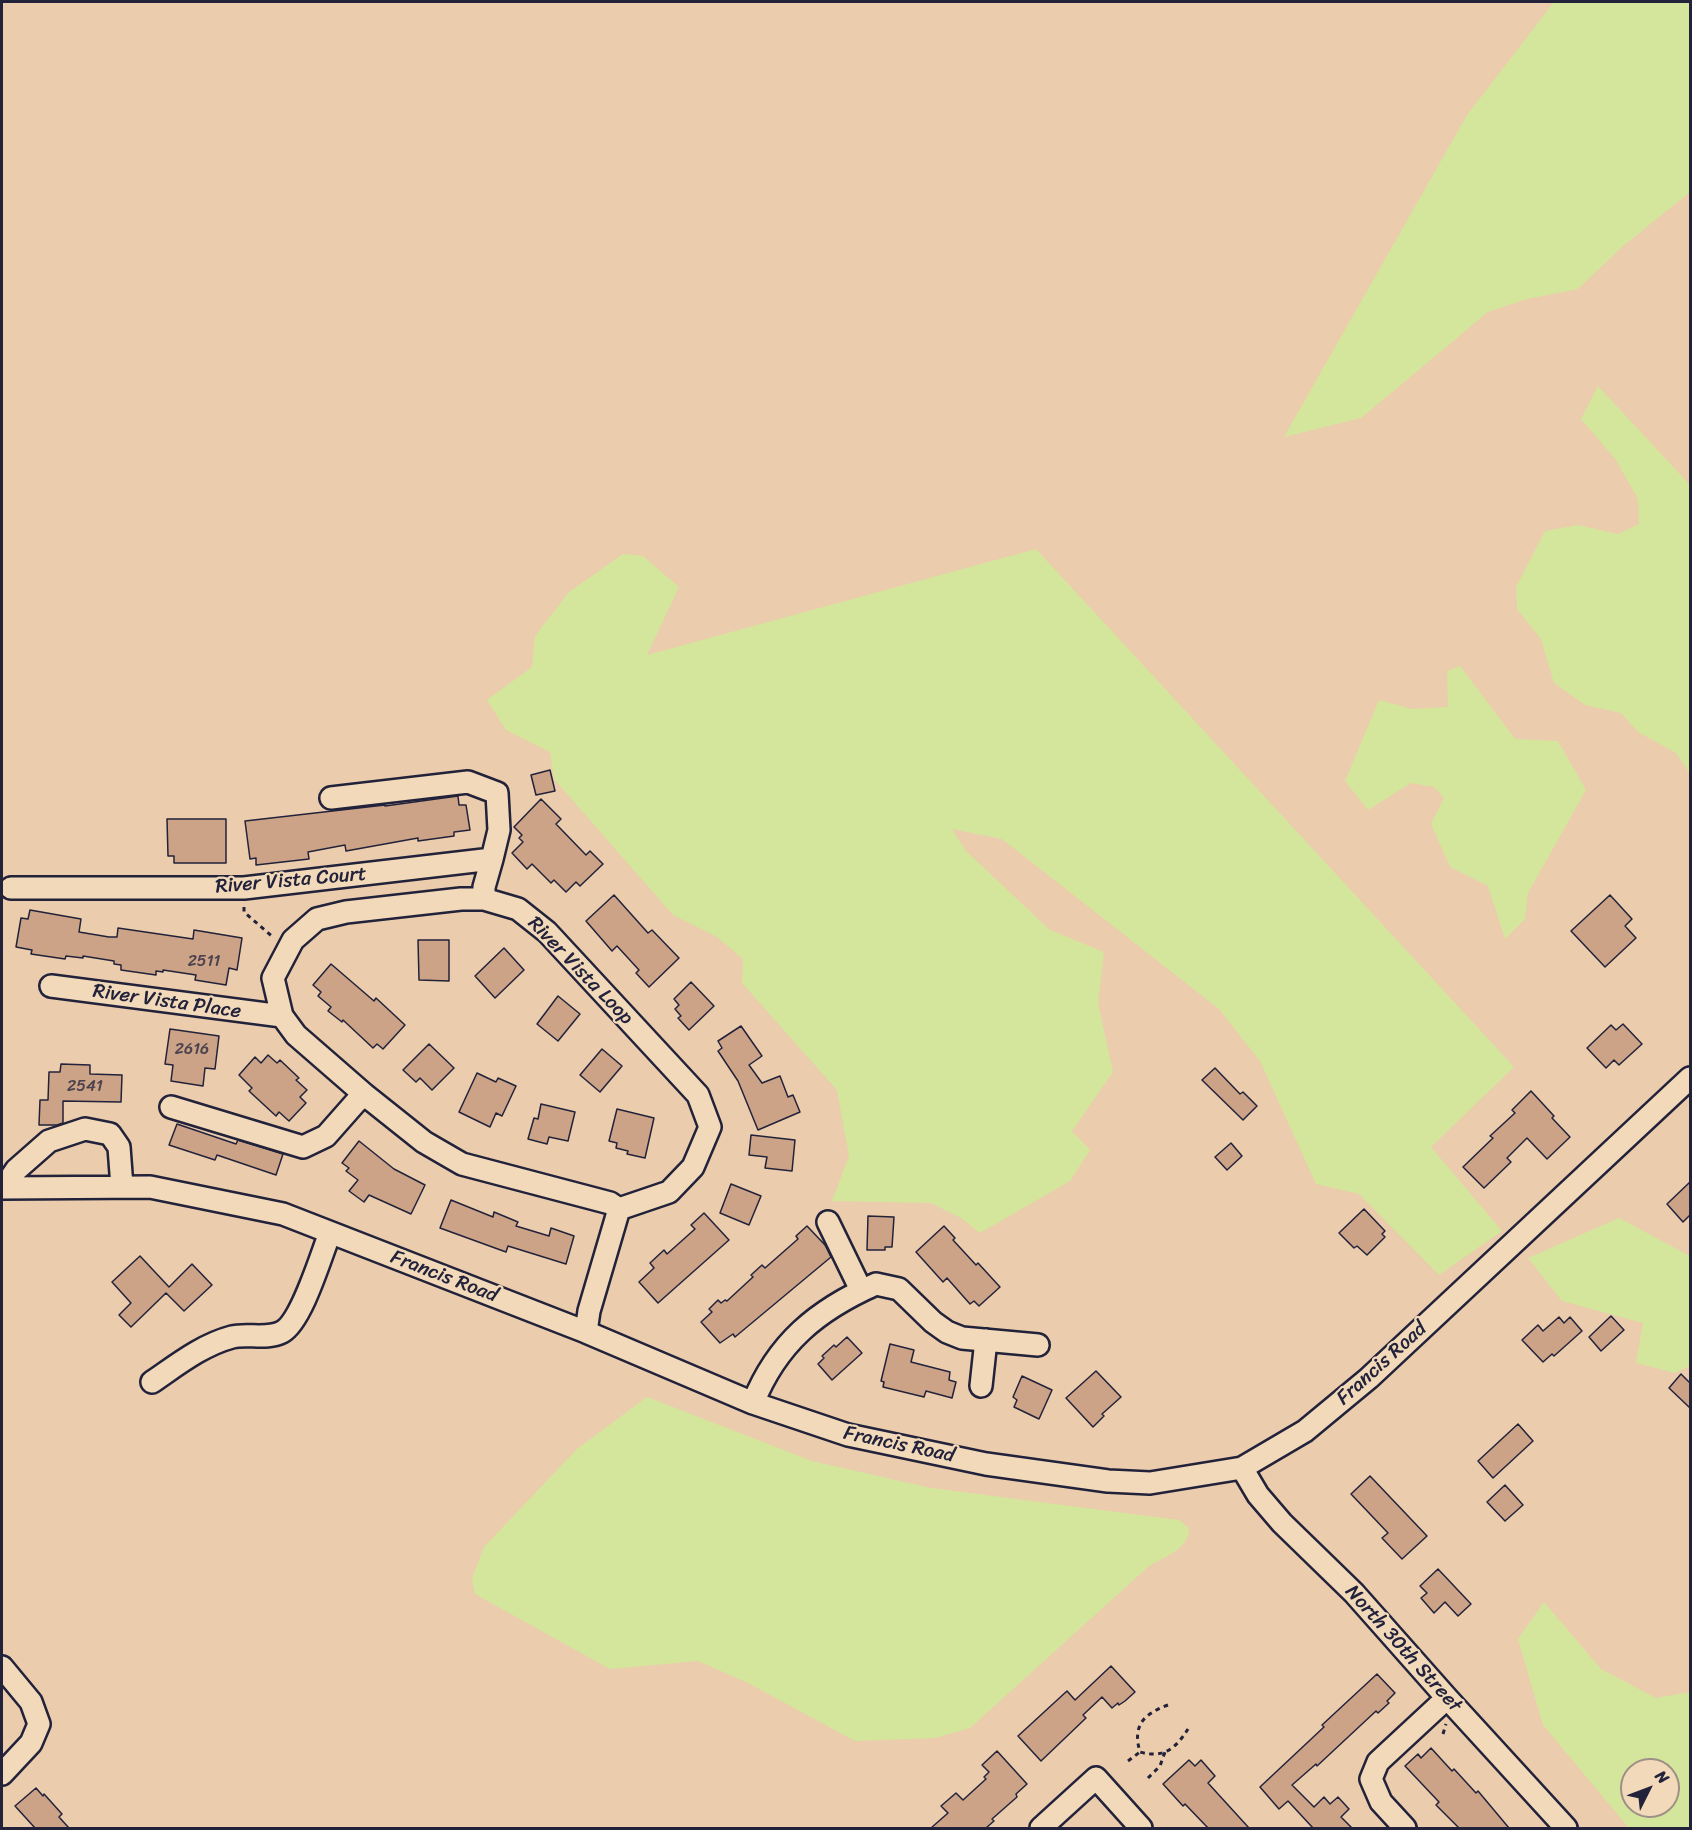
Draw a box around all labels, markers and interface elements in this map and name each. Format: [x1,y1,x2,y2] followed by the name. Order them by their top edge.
[214,862,368,900] street label: River Vista Court
[522,912,638,1030] street label: River Vista Loop
[188,952,220,972] house number: 2511
[91,980,243,1024] street label: River Vista Place
[175,1040,209,1060] house number: 2616
[67,1077,103,1097] house number: 2541
[387,1246,501,1308] street label: Francis Road
[1332,1317,1432,1411] street label: Francis Road
[841,1422,957,1468] street label: Francis Road
[1340,1580,1466,1718] street label: North 30th Street
[1620,1758,1680,1818] north arrow
[1648,1763,1677,1791] text: N

